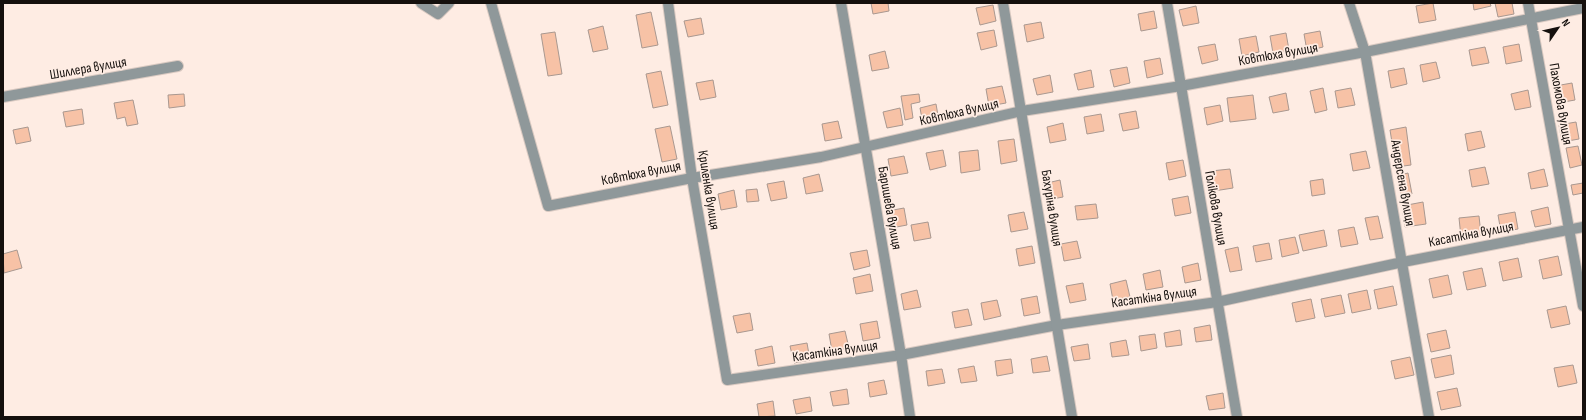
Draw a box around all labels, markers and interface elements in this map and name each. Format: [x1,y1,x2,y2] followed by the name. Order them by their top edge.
[1538,8,1578,48] north arrow
[1559,17,1573,29] text: N
[1237,39,1319,69] street label: Ковтюха вулиця
[48,53,128,83] street label: Шиллера вулиця
[1545,62,1577,146] street label: Пахомова вулиця
[918,95,1000,129] street label: Ковтюха вулиця
[1387,138,1419,227] street label: Андерсена вулиця
[694,149,724,231] street label: Криленка вулиця
[600,157,682,189] street label: Ковтюха вулиця
[874,165,906,251] street label: Баришева вулиця
[1038,169,1066,247] street label: Бахуріна вулиця
[1201,170,1231,246] street label: Голікова вулиця
[1427,217,1515,251] street label: Касаткіна вулиця
[1110,283,1198,311] street label: Касаткіна вулиця
[791,337,879,365] street label: Касаткіна вулиця

